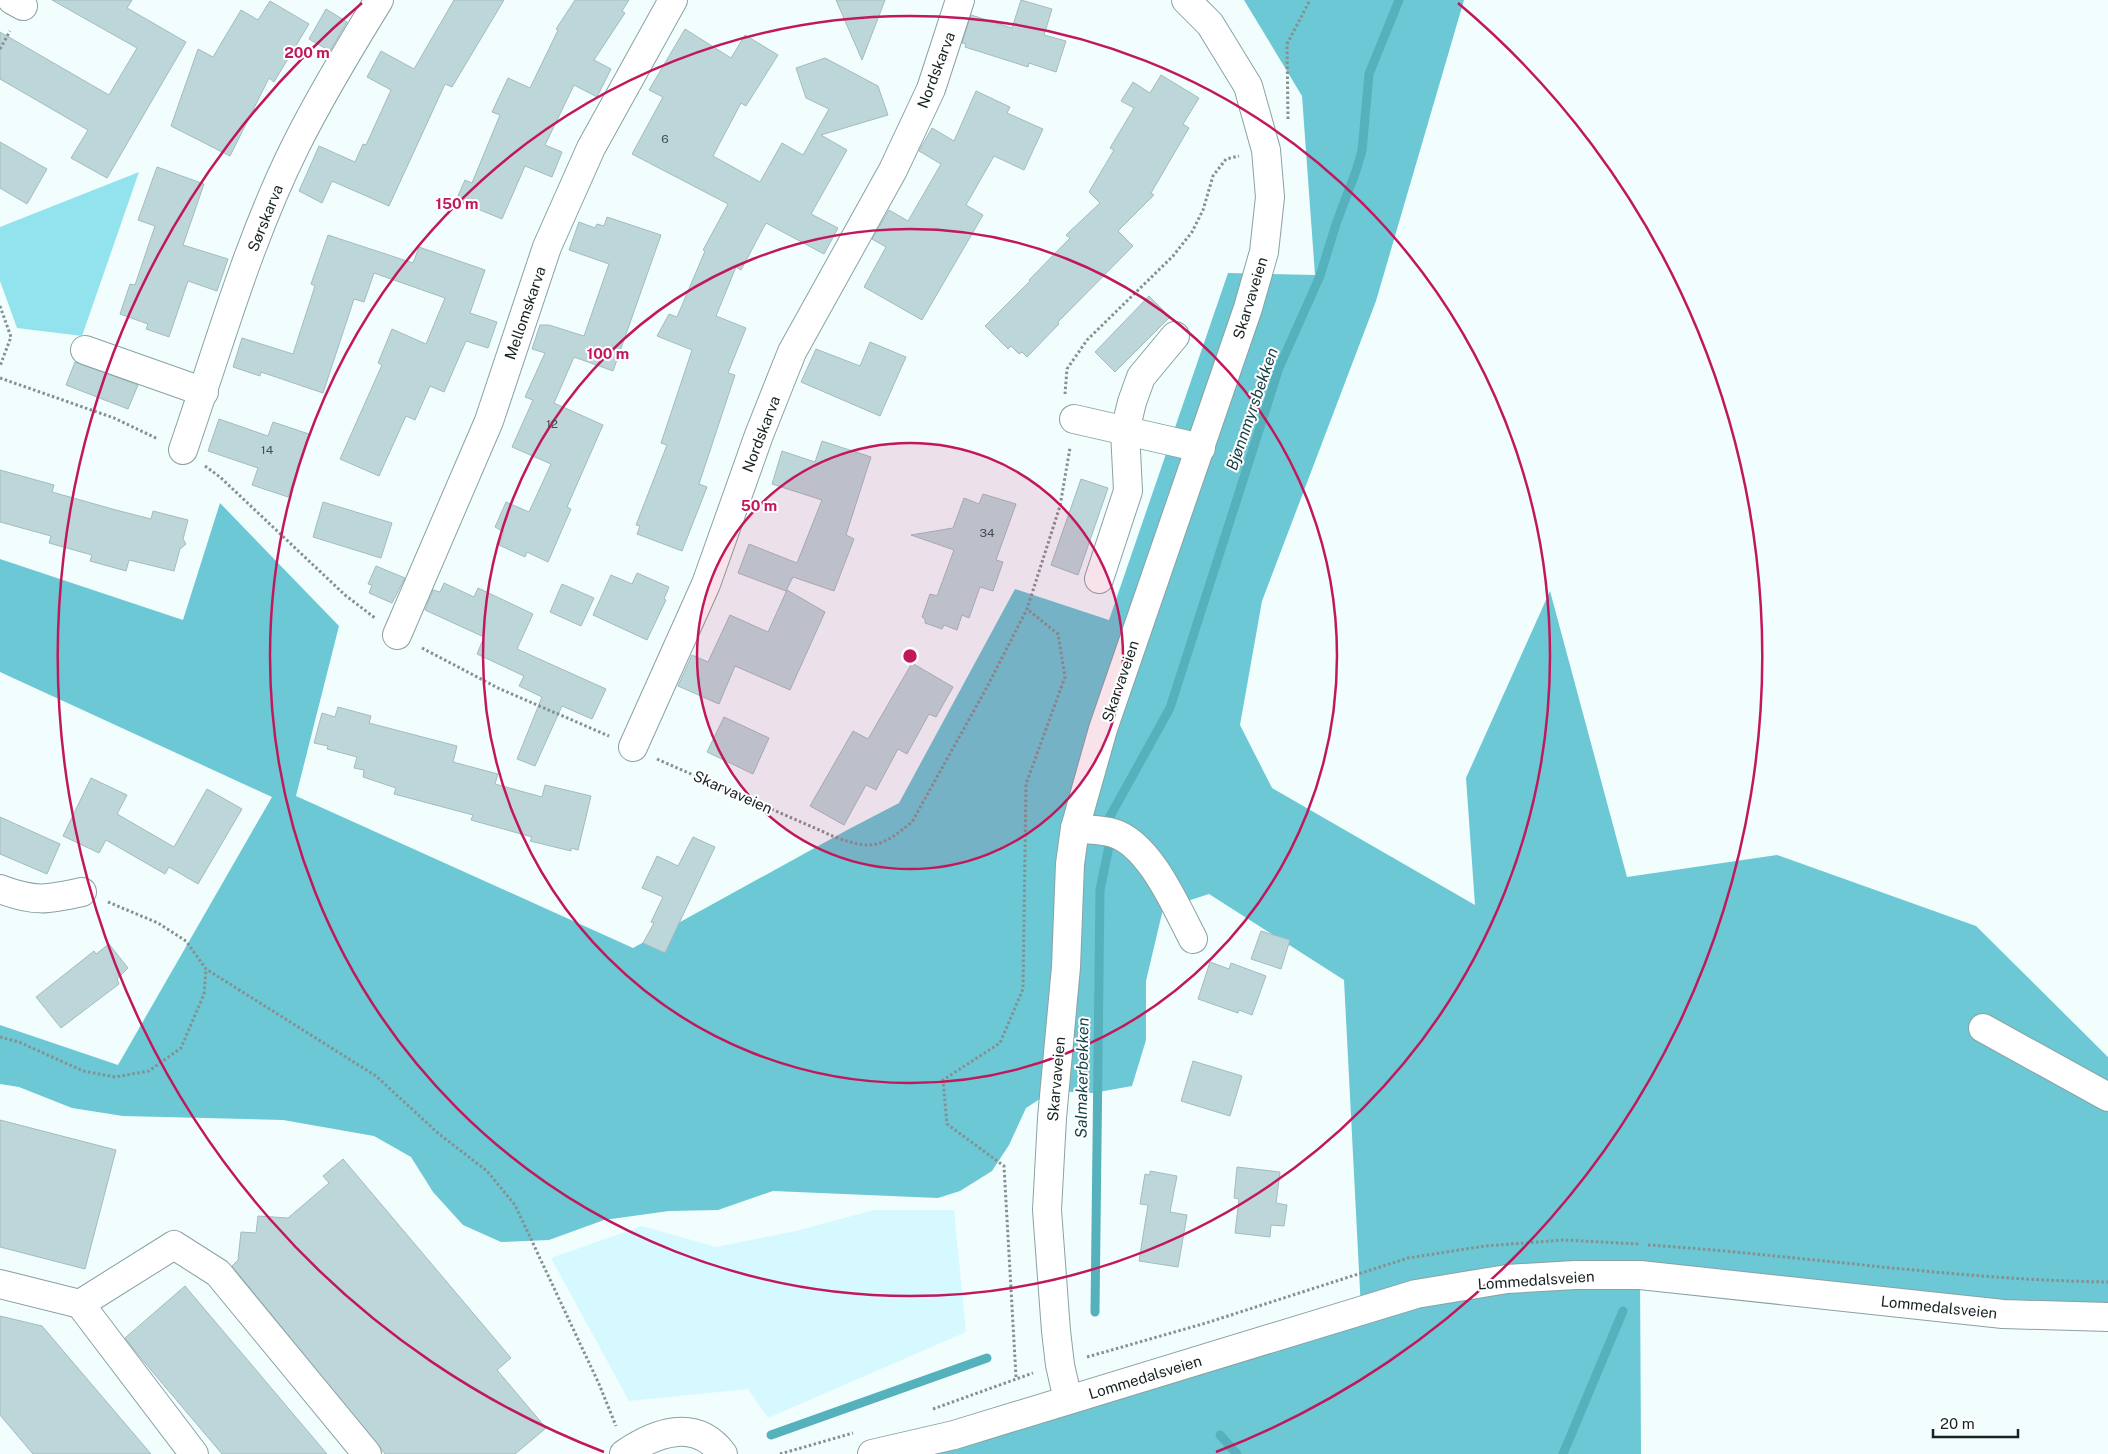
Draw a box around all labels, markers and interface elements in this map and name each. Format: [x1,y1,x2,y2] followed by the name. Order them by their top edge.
[914,30,958,110] street label: Nordskarva
[284,44,330,61] text: 200 m
[661,132,669,146] house number: 6
[244,182,286,254] street label: Sørskarva
[435,195,479,212] text: 150 m
[1229,255,1271,341] street label: Skarvaveien
[501,264,549,362] street label: Mellomskarva
[587,345,629,362] text: 100 m
[1222,345,1282,473] water label: Bjønnmyrsbekken
[739,394,783,474] street label: Nordskarva
[546,417,558,431] house number: 12
[261,443,274,457] house number: 14
[741,497,777,514] text: 50 m
[979,526,995,540] house number: 34
[1098,638,1142,724] street label: Skarvaveien
[901,647,919,665] centre of rings
[691,767,775,817] street label: Skarvaveien
[1071,1017,1093,1139] water label: Salmakerbekken
[1044,1036,1068,1122] street label: Skarvaveien
[1477,1267,1595,1293] street label: Lommedalsveien
[1880,1292,1998,1322] street label: Lommedalsveien
[1086,1352,1204,1402] street label: Lommedalsveien
[1933,1406,2018,1438] scale bar
[1940,1415,1975,1432] text: 20 m

